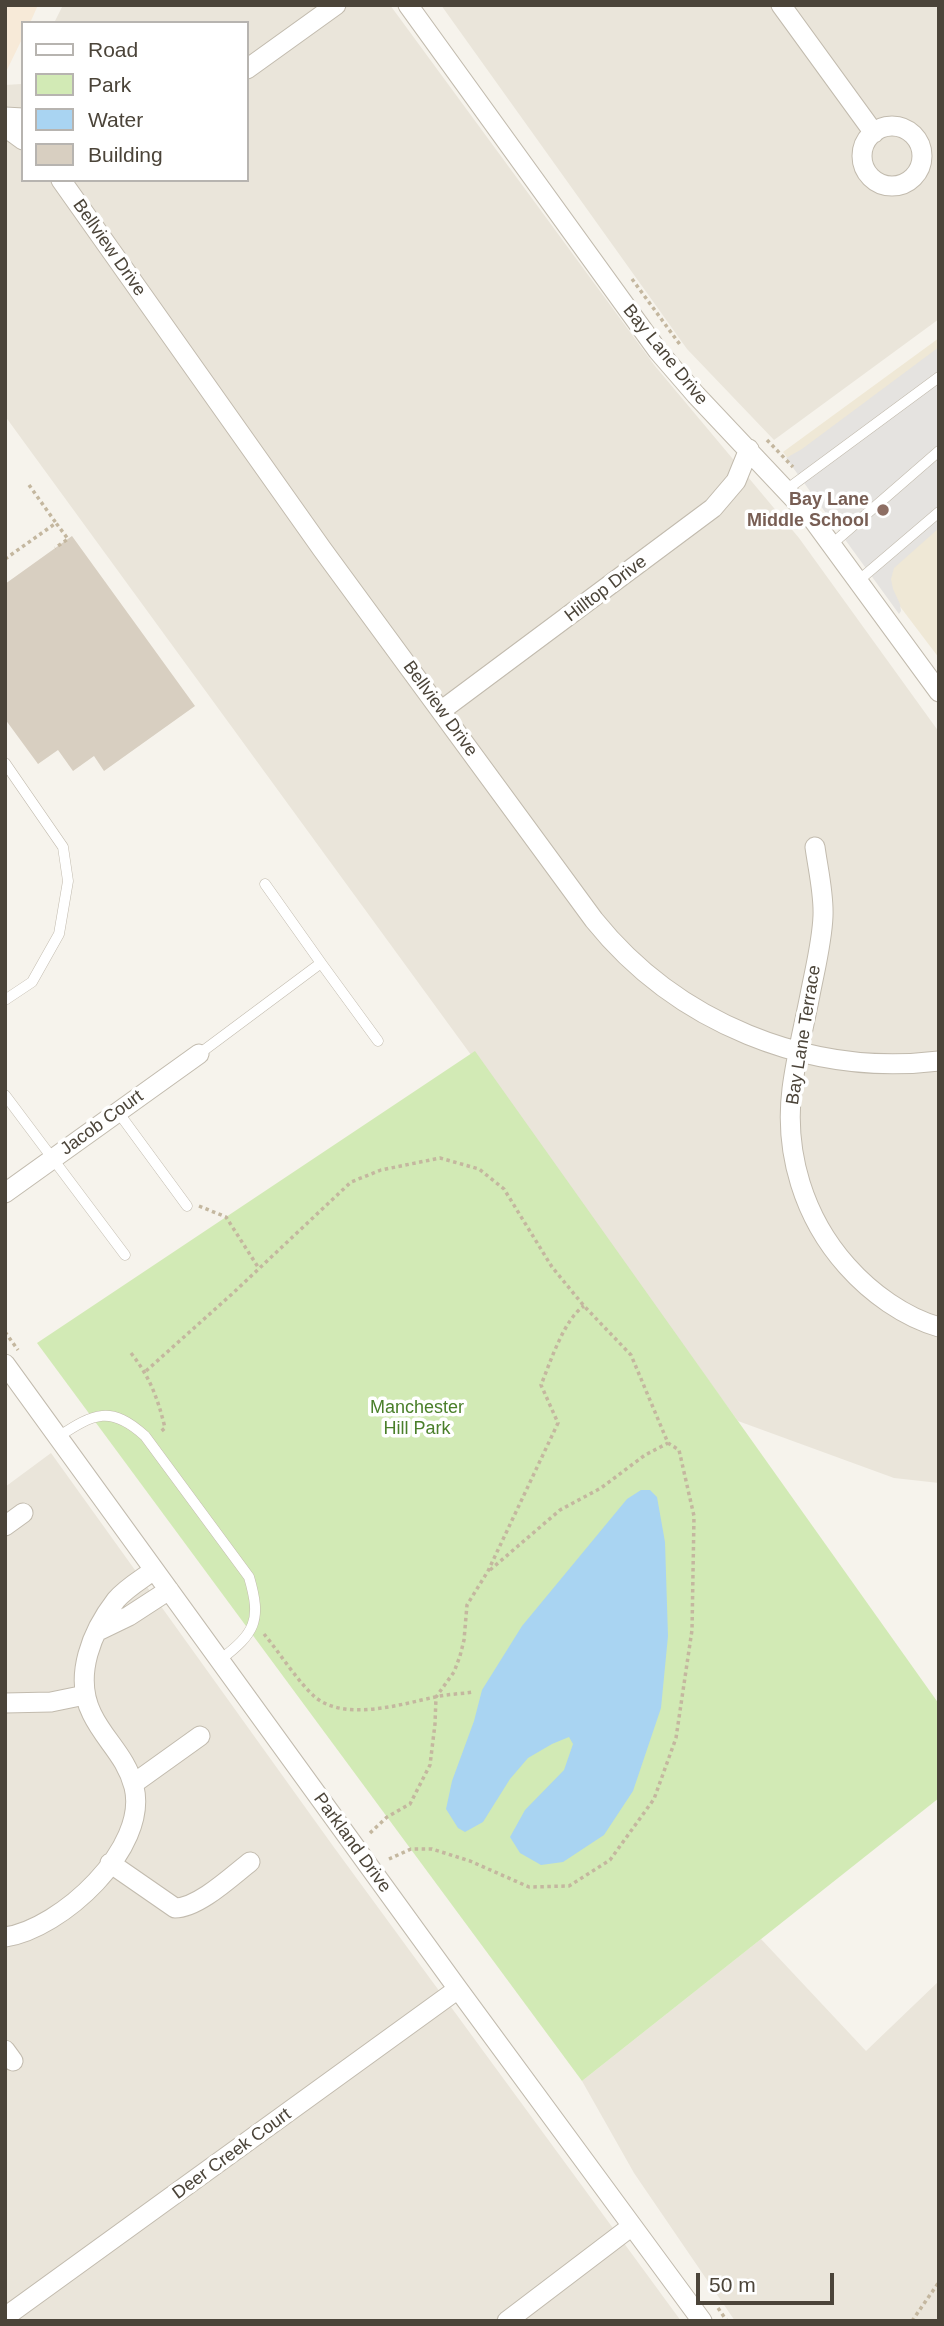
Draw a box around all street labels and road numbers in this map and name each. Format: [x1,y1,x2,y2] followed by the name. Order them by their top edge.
[68,196,150,300] street label: Bellview Drive
[618,300,712,410] street label: Bay Lane Drive
[561,551,651,627] street label: Hilltop Drive
[398,657,482,761] street label: Bellview Drive
[782,964,826,1106] street label: Bay Lane Terrace
[56,1086,148,1160] street label: Jacob Court
[309,1789,395,1897] street label: Parkland Drive
[169,2104,295,2204] street label: Deer Creek Court

